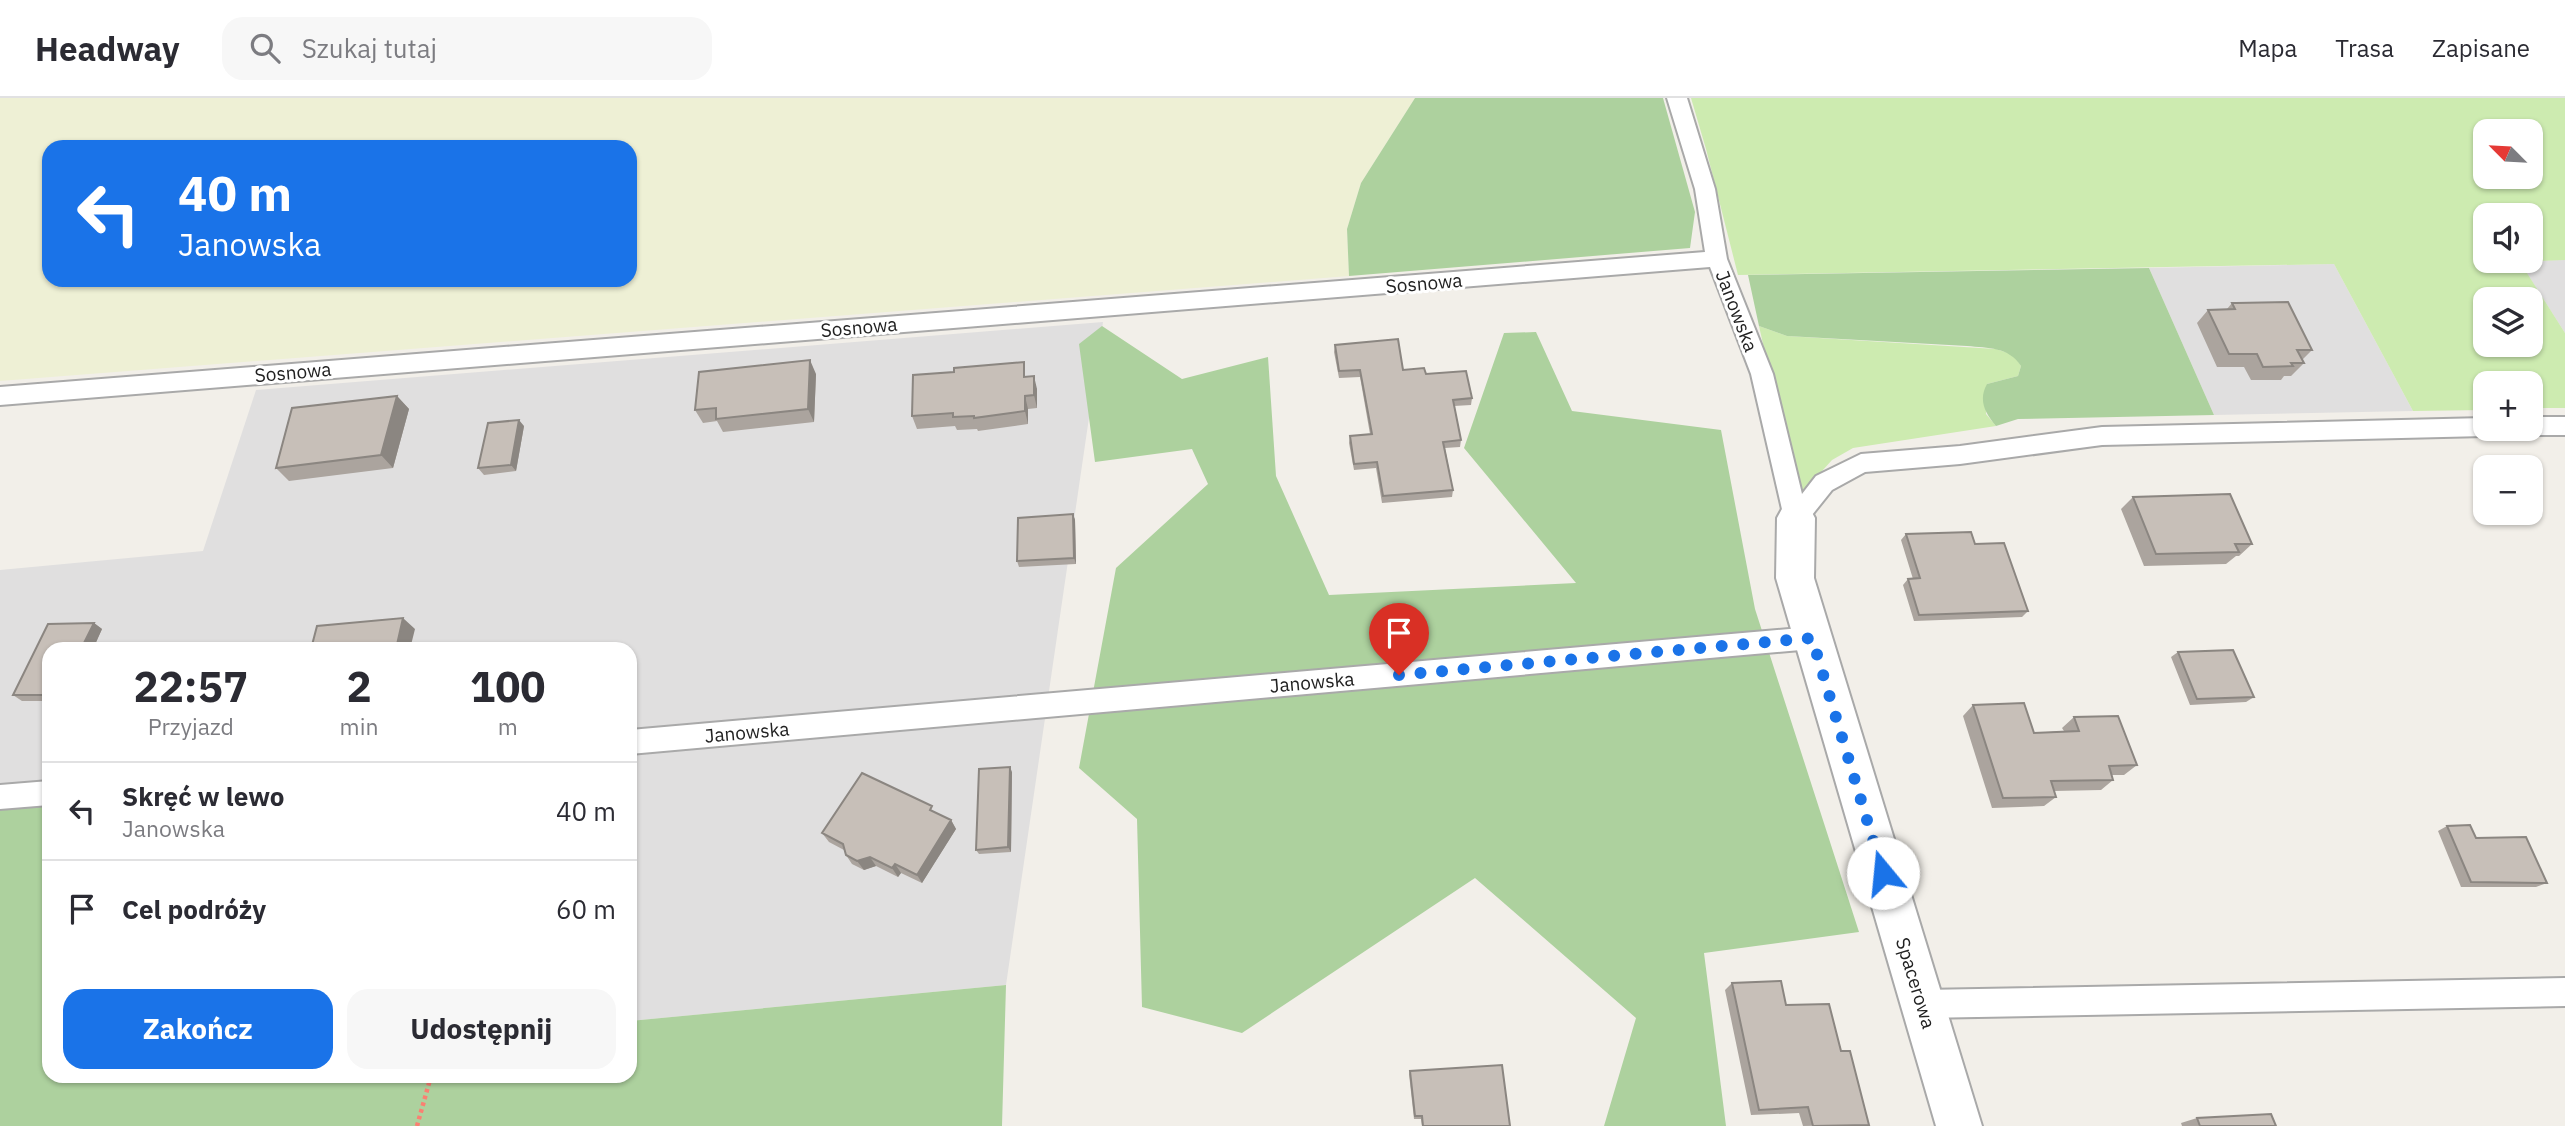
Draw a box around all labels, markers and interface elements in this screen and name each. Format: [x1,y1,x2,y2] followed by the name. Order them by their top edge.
[222,17,712,80] search box
[35,27,180,70] text: Headway
[246,29,284,67] icon: search
[302,31,437,65] text: Szukaj tutaj
[2238,32,2297,64] text: Mapa
[2335,32,2394,64] text: Trasa
[2432,32,2530,64] text: Zapisane
[2473,119,2543,189] north arrow
[2473,119,2543,525] map controls
[178,161,292,224] text: 40 m
[63,168,154,259] icon: left
[2473,203,2543,273] button: sound
[178,223,321,265] text: Janowska
[1711,267,1763,355] street label: Janowska
[1385,268,1463,298] street label: Sosnowa
[2473,287,2543,357] button: layers
[820,312,898,342] street label: Sosnowa
[254,357,332,387] street label: Sosnowa
[2473,371,2543,441] button: +
[2473,455,2543,525] button: −
[1369,603,1429,675] pin
[1380,614,1418,652] icon: arrive
[133,659,248,714] text: 22:57
[346,659,372,714] text: 2
[470,659,546,714] text: 100
[1269,666,1355,698] street label: Janowska
[148,711,234,741] text: Przyjazd
[340,711,378,741] text: min
[498,711,518,741] text: m
[704,716,790,748] street label: Janowska
[122,779,284,813] text: Skręć w lewo
[63,792,101,830] icon: left
[556,794,616,828] text: 40 m
[122,813,225,843] text: Janowska
[1846,836,1920,910] position arrow
[63,890,101,928] icon: arrive
[122,892,266,926] text: Cel podróży
[556,892,616,926] text: 60 m
[1891,935,1941,1031] street label: Spacerowa
[63,989,333,1069] button: Zakończ
[347,989,616,1069] button: Udostępnij

